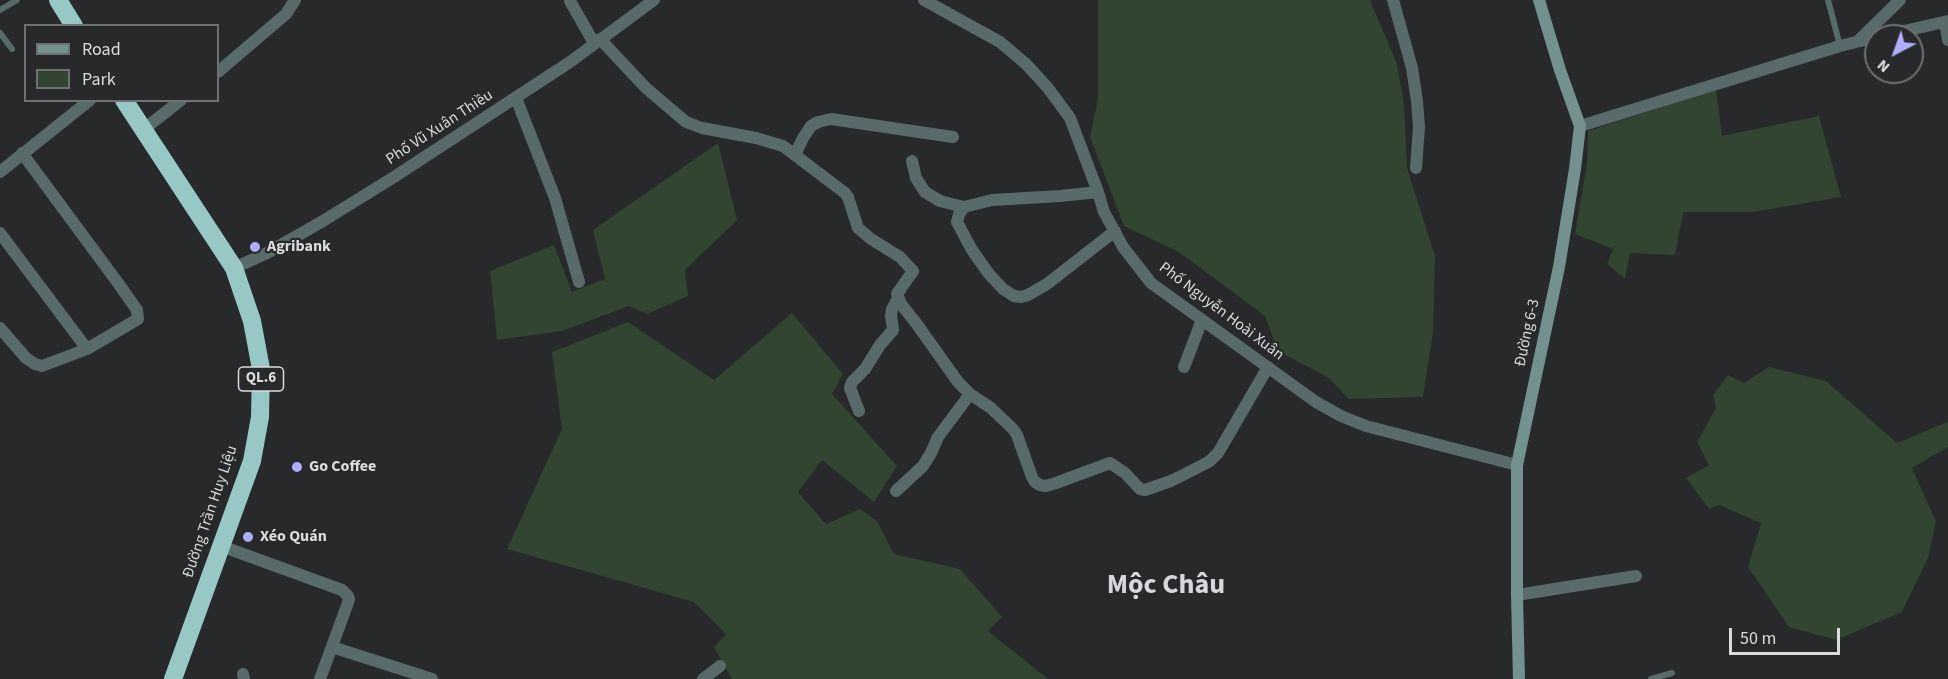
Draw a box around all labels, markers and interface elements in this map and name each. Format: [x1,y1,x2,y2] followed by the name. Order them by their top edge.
[24,24,219,102] legend
[1864,24,1924,84] north arrow
[82,37,121,62] text: Road
[1872,54,1895,78] text: N
[82,67,116,92] text: Park
[383,86,497,170] street label: Phố Vũ Xuân Thiều
[267,237,331,257] place label: Agribank
[248,240,262,254] marker: Agribank
[1155,259,1287,365] street label: Phố Nguyễn Hoài Xuân
[1511,298,1545,368] street label: Đường 6-3
[238,367,284,391] road number: QL.6
[179,443,243,581] street label: Đường Trần Huy Liệu
[309,457,376,477] place label: Go Coffee
[290,460,304,474] marker: Go Coffee
[260,527,327,547] place label: Xéo Quán
[241,530,255,544] marker: Xéo Quán
[1107,570,1225,604] district label: Mộc Châu
[1732,616,1843,654] scale bar
[1740,626,1776,651] text: 50 m

